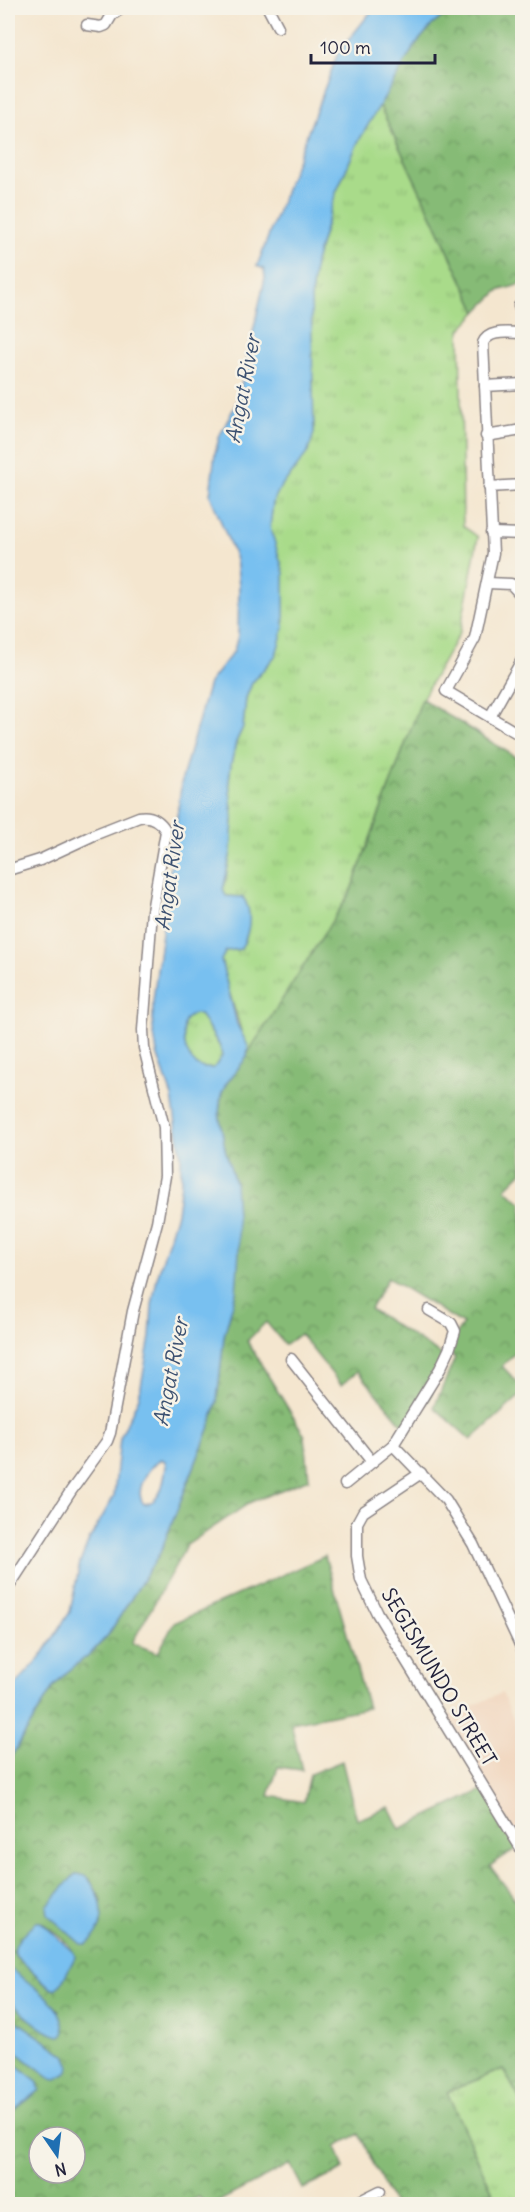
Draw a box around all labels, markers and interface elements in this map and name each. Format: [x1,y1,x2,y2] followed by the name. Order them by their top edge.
[311,27,436,65] scale bar
[320,36,371,59] text: 100 m
[219,330,267,445] water label: Angat River
[149,817,191,932] water label: Angat River
[147,1313,195,1428] water label: Angat River
[376,1583,502,1770] street label: SEGISMUNDO STREET
[27,2125,87,2185] north arrow
[53,2159,68,2181] text: N

